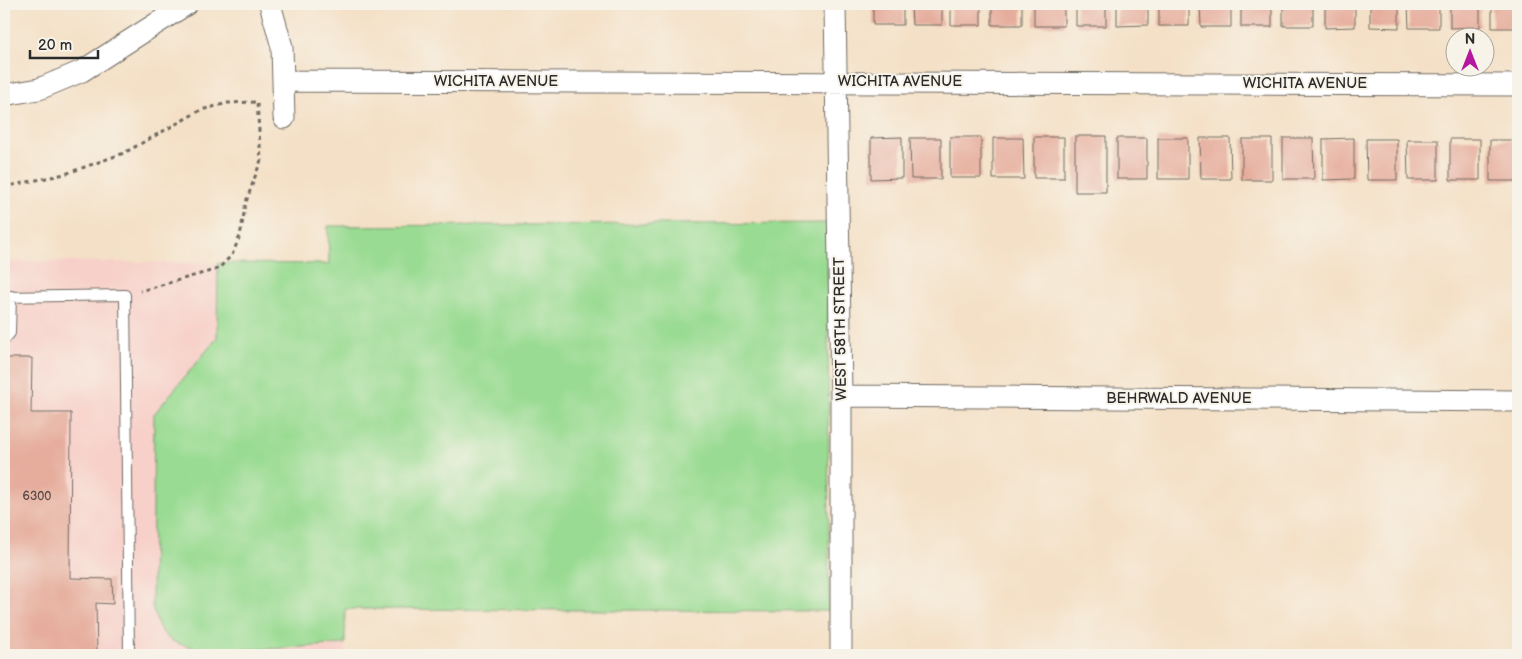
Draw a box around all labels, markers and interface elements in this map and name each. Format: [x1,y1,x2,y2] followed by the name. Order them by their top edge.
[30,28,98,60] scale bar
[1444,28,1494,78] north arrow
[1465,31,1475,48] text: N
[38,36,72,55] text: 20 m
[434,72,558,91] street label: WICHITA AVENUE
[838,72,962,91] street label: WICHITA AVENUE
[1243,74,1367,93] street label: WICHITA AVENUE
[830,257,851,401] street label: WEST 58TH STREET
[1106,389,1252,408] street label: BEHRWALD AVENUE
[23,489,51,504] house number: 6300

